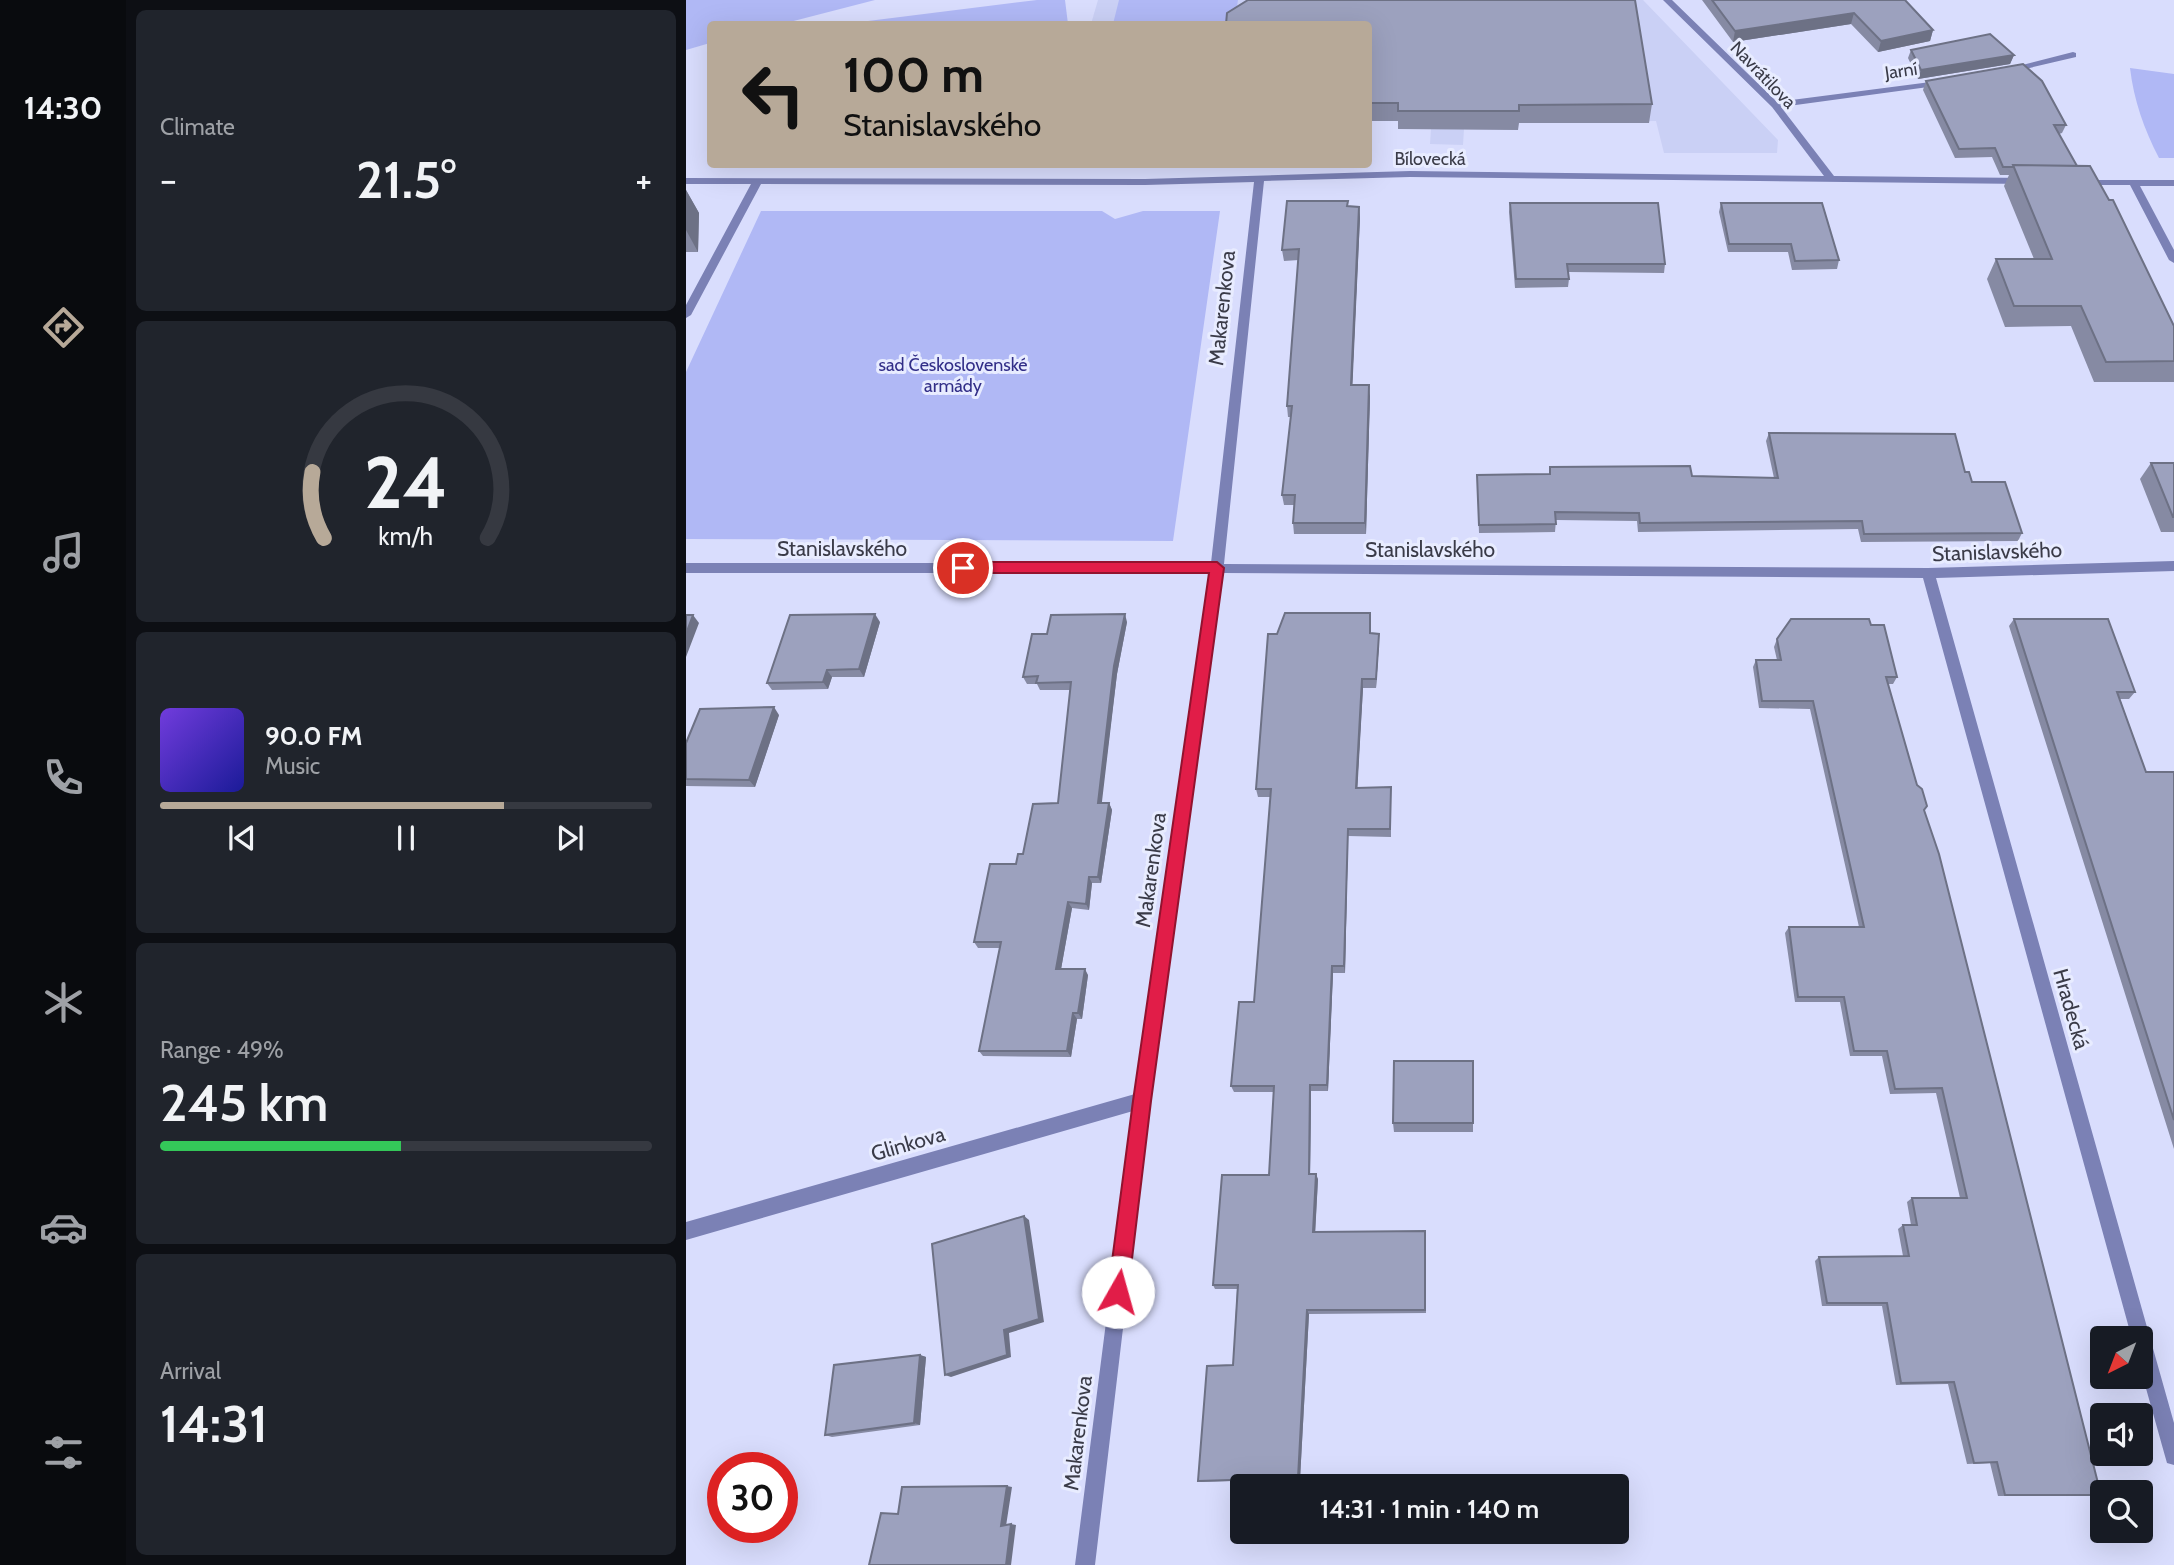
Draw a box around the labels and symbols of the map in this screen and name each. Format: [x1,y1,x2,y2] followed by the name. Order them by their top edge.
[1726,37,1801,113] street label: Navrátilova
[1882,58,1919,84] street label: Jarní
[1394,148,1466,170] street label: Bílovecká
[1203,249,1240,367] street label: Makarenkova
[878,354,1028,397] park label: sad Československé armády
[777,536,907,561] street label: Stanislavského
[1365,537,1495,562] street label: Stanislavského
[1931,537,2062,566] street label: Stanislavského
[933,538,993,598] pin
[1130,811,1171,929] street label: Makarenkova
[2048,966,2095,1052] street label: Hradecká
[868,1121,948,1166] street label: Glinkova
[1081,1255,1155,1329] position arrow
[2090,1326,2152,1390] north arrow
[1058,1374,1097,1492] street label: Makarenkova
[707,1452,798,1543] speed limit sign: 30

